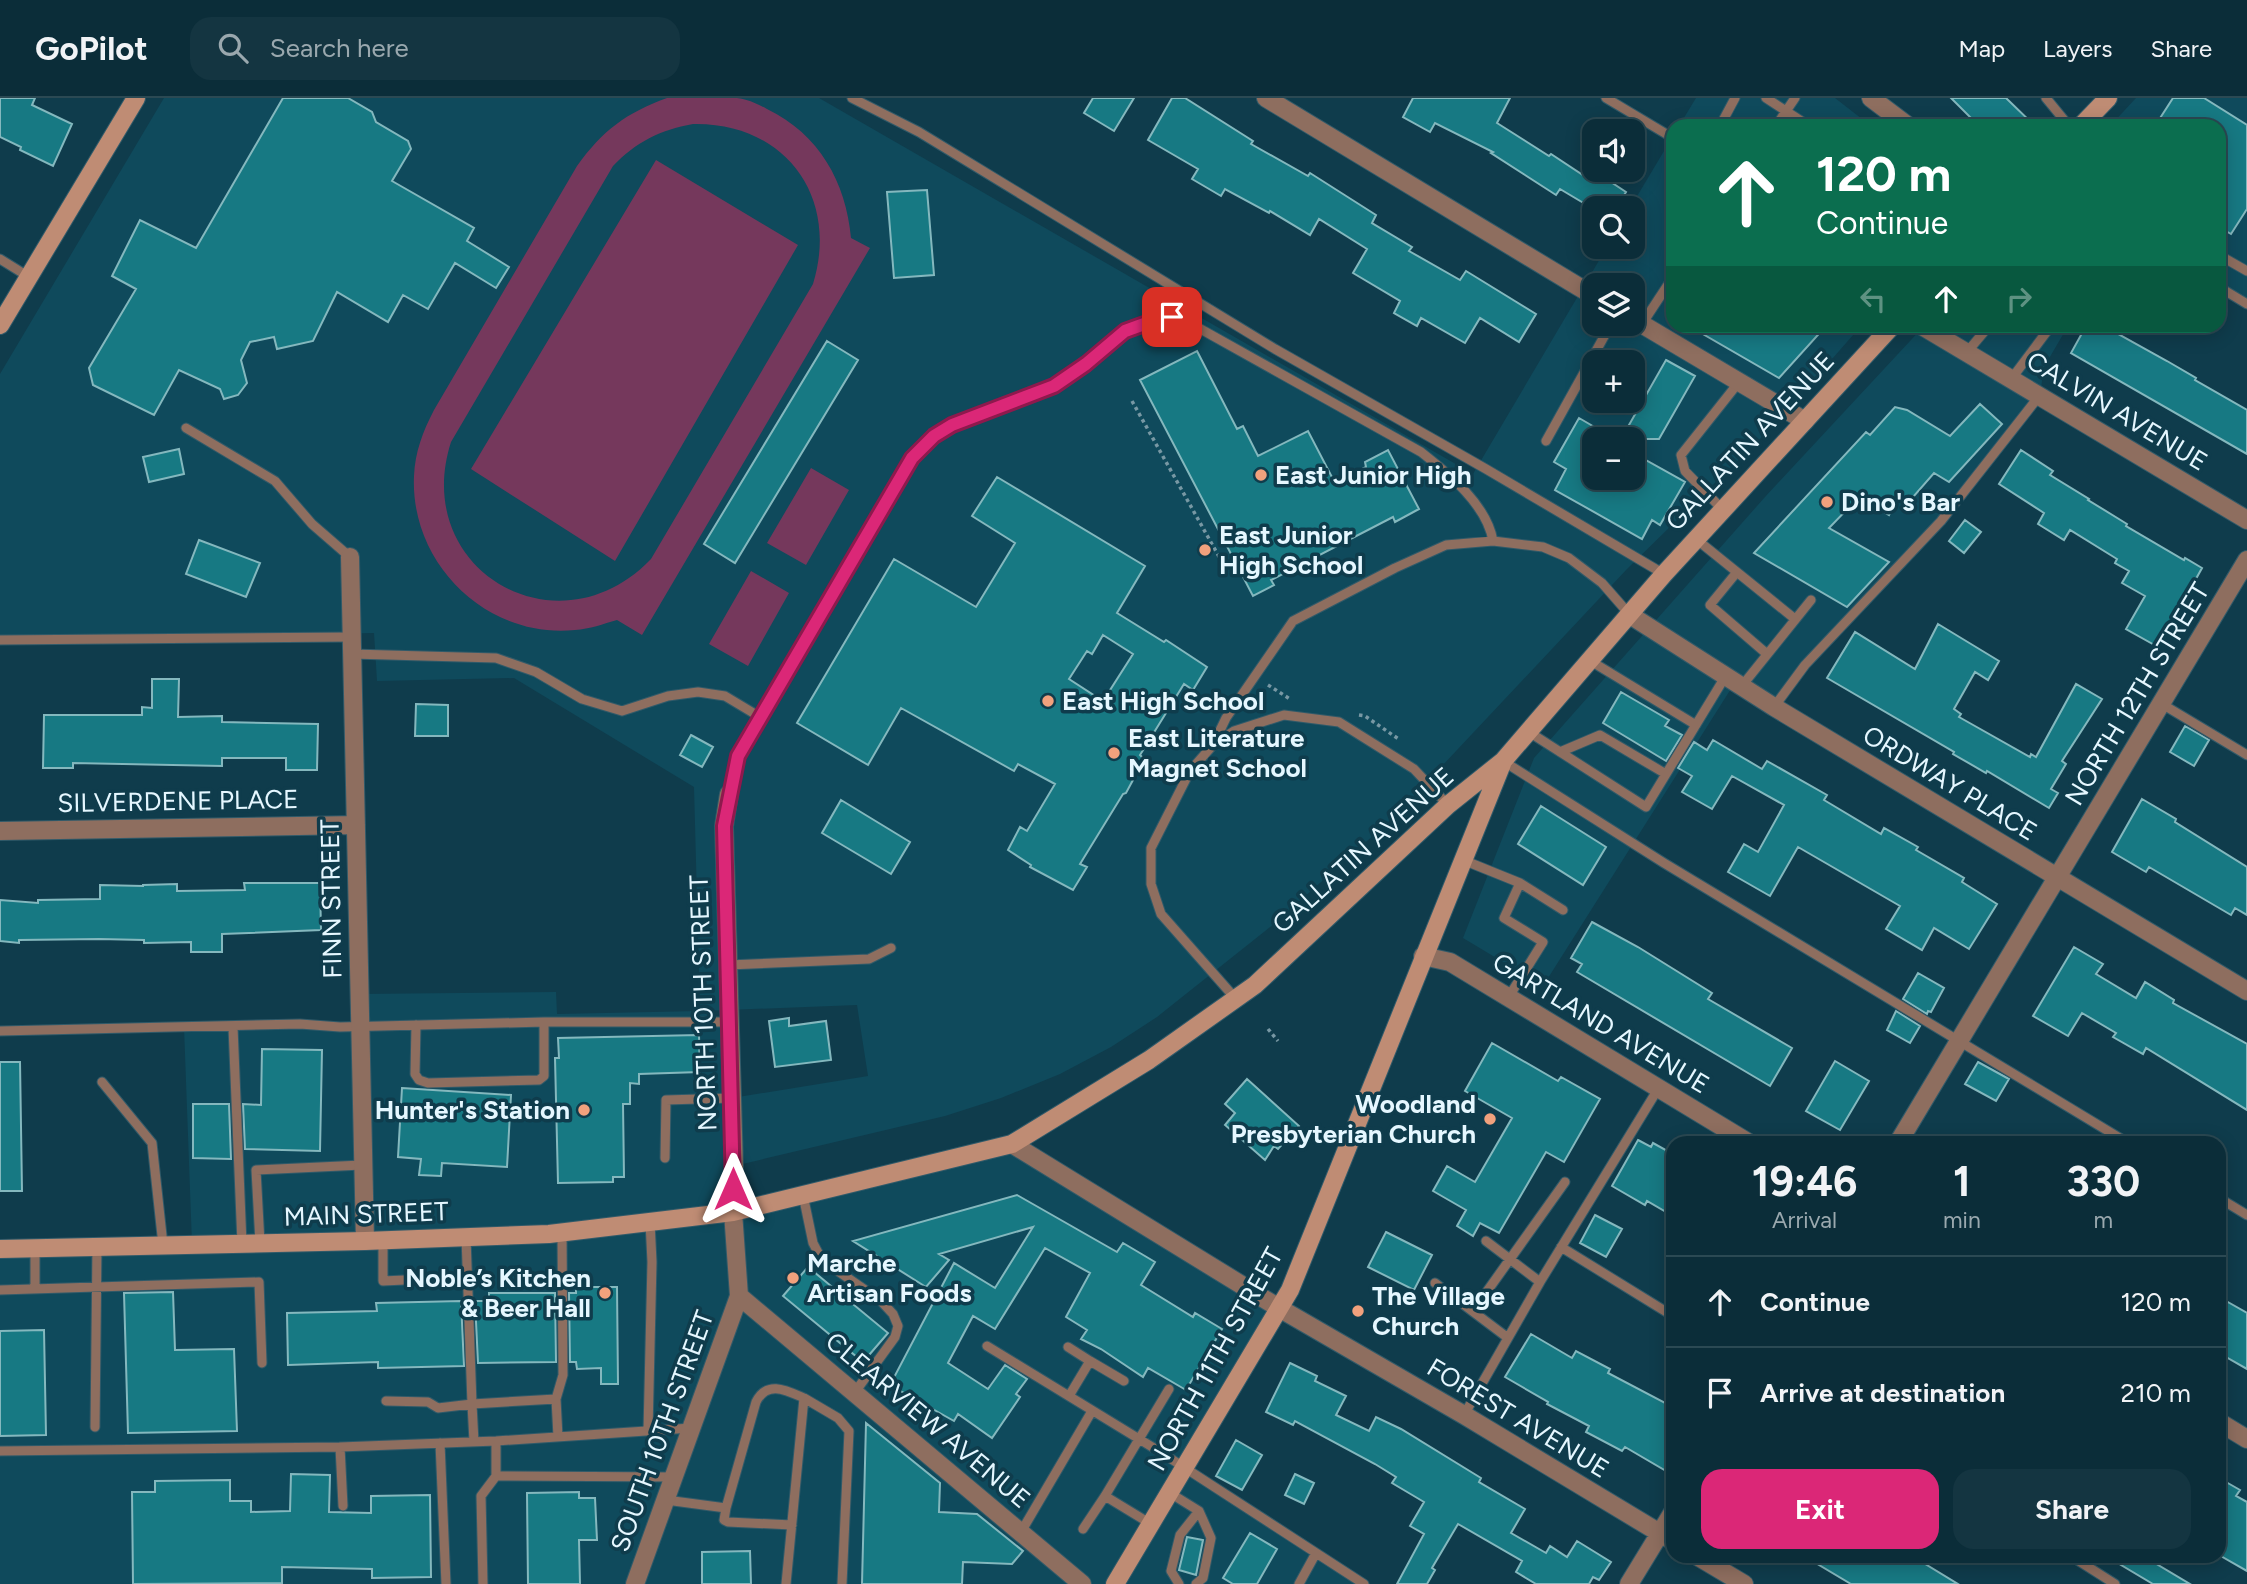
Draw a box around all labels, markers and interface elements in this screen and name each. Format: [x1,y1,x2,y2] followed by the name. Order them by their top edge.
[190,17,680,80] search box
[35,29,148,68] text: GoPilot
[214,29,252,67] icon: search
[270,32,409,64] text: Search here
[1958,34,2005,63] text: Map
[2043,34,2112,63] text: Layers
[2150,34,2212,63] text: Share
[1582,119,1645,490] map controls
[1582,119,1645,182] button: sound
[1816,144,1951,203] text: 120 m
[1701,147,1792,238] icon: ahead
[1582,196,1645,259] button: search
[1816,204,1948,242] text: Continue
[1582,273,1645,336] button: layers
[1854,280,1892,318] icon: left
[1927,280,1965,318] icon: ahead
[2000,280,2038,318] icon: right
[1142,287,1202,347] pin
[1153,298,1191,336] icon: arrive
[2021,344,2213,478] street label: CALVIN AVENUE
[1659,345,1841,537] street label: GALLATIN AVENUE
[1582,350,1645,413] button: +
[1582,427,1645,490] button: −
[1275,459,1472,491] place label: East Junior High
[1253,467,1269,483] marker: East Junior High
[1841,486,1960,518] place label: Dino's Bar
[1819,494,1835,510] marker: Dino's Bar
[1219,519,1363,581] place label: East Junior High School
[1197,542,1213,558] marker: East Junior High School
[2058,576,2216,811] street label: NORTH 12TH STREET
[1062,685,1264,717] place label: East High School
[1040,693,1056,709] marker: East High School
[1857,718,2043,848] street label: ORDWAY PLACE
[1128,722,1307,784] place label: East Literature Magnet School
[1106,745,1122,761] marker: East Literature Magnet School
[1266,760,1460,940] street label: GALLATIN AVENUE
[57,783,299,819] street label: SILVERDENE PLACE
[314,818,348,979] street label: FINN STREET
[683,874,723,1132] street label: NORTH 10TH STREET
[1487,946,1715,1100] street label: GARTLAND AVENUE
[1231,1088,1476,1150] place label: Woodland Presbyterian Church
[375,1094,570,1126] place label: Hunter's Station
[576,1102,592,1118] marker: Hunter's Station
[1482,1111,1498,1127] marker: Woodland Presbyterian Church
[696,1152,770,1226] position arrow
[1752,1156,1857,1207] text: 19:46
[1953,1156,1971,1207] text: 1
[2066,1156,2140,1207] text: 330
[283,1195,450,1233] street label: MAIN STREET
[1772,1206,1837,1234] text: Arrival
[1943,1206,1981,1234] text: min
[2094,1206,2113,1234] text: m
[1140,1241,1290,1476] street label: NORTH 11TH STREET
[807,1247,972,1309] place label: Marche Artisan Foods
[405,1262,591,1324] place label: Noble’s Kitchen & Beer Hall
[785,1270,801,1286] marker: Marche Artisan Foods
[1372,1280,1505,1342] place label: The Village Church
[1701,1283,1739,1321] icon: ahead
[597,1285,613,1301] marker: Noble’s Kitchen & Beer Hall
[1760,1286,1870,1318] text: Continue
[2121,1286,2191,1318] text: 120 m
[1350,1303,1366,1319] marker: The Village Church
[604,1306,721,1556] street label: SOUTH 10TH STREET
[819,1325,1037,1515] street label: CLEARVIEW AVENUE
[1421,1351,1615,1485] street label: FOREST AVENUE
[1701,1374,1739,1412] icon: arrive
[1760,1377,2005,1409] text: Arrive at destination
[2121,1377,2191,1409] text: 210 m
[1701,1469,1939,1549] button: Exit
[1953,1469,2191,1549] button: Share

